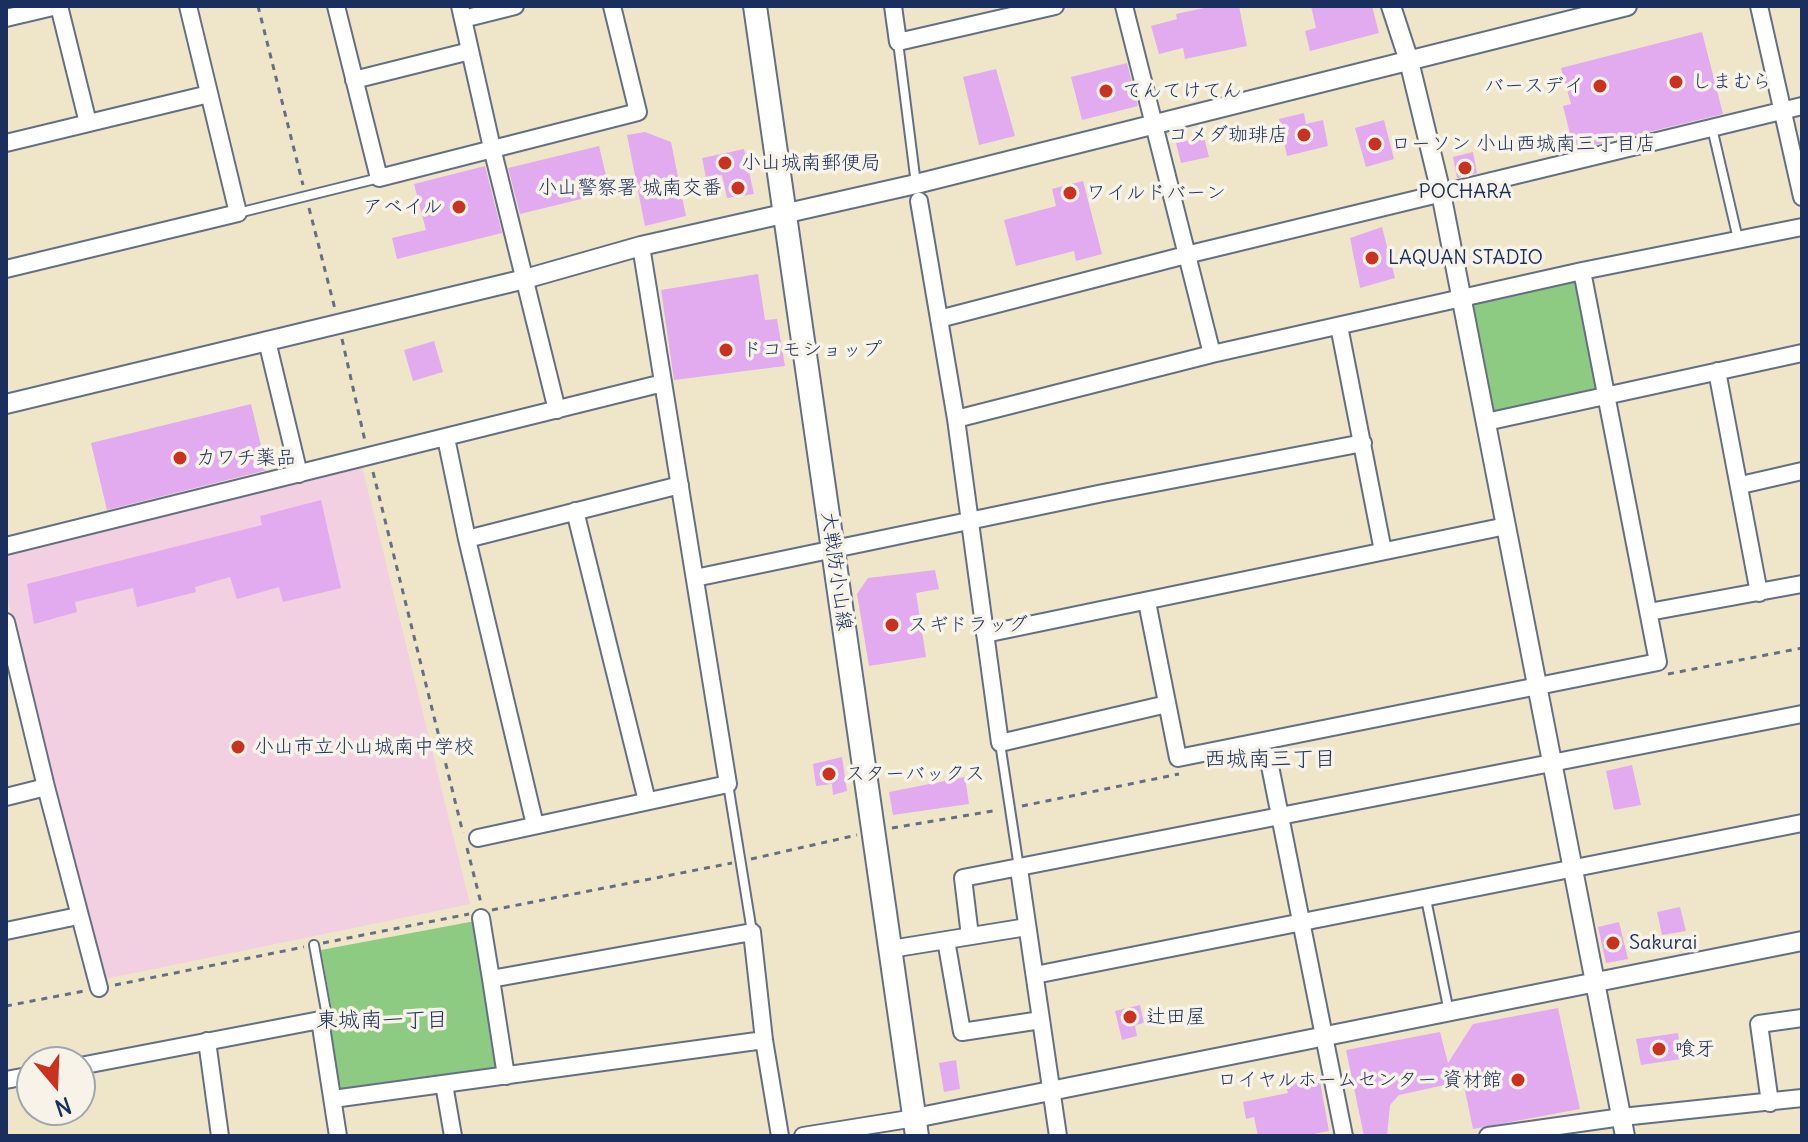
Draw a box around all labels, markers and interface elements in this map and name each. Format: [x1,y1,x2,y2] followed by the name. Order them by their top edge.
[1692,70,1772,94] place label: しまむら
[1667,73,1685,91] marker: しまむら
[1484,74,1584,98] place label: バースデイ
[1591,77,1609,95] marker: バースデイ
[1122,79,1242,103] place label: てんてけてん
[1097,82,1115,100] marker: てんてけてん
[1168,123,1288,147] place label: コメダ珈琲店
[1295,126,1313,144] marker: コメダ珈琲店
[1391,132,1656,156] place label: ローソン 小山西城南三丁目店
[1366,135,1384,153] marker: ローソン 小山西城南三丁目店
[741,151,881,175] place label: 小山城南郵便局
[716,154,734,172] marker: 小山城南郵便局
[1456,159,1474,177] marker: POCHARA
[537,176,722,200] place label: 小山警察署 城南交番
[729,179,747,197] marker: 小山警察署 城南交番
[1418,180,1512,204] place label: POCHARA
[1086,181,1226,205] place label: ワイルドバーン
[1061,184,1079,202] marker: ワイルドバーン
[363,195,443,219] place label: アベイル
[450,198,468,216] marker: アベイル
[1388,246,1543,270] place label: LAQUAN STADIO
[1363,249,1381,267] marker: LAQUAN STADIO
[742,338,882,362] place label: ドコモショップ
[717,341,735,359] marker: ドコモショップ
[196,446,296,470] place label: カワチ薬品
[171,449,189,467] marker: カワチ薬品
[816,510,856,632] street label: 大戦防小山線
[908,613,1028,637] place label: スギドラッグ
[883,616,901,634] marker: スギドラッグ
[254,735,474,759] place label: 小山市立小山城南中学校
[229,738,247,756] marker: 小山市立小山城南中学校
[1204,747,1336,773] district label: 西城南三丁目
[845,762,985,786] place label: スターバックス
[820,765,838,783] marker: スターバックス
[1629,931,1697,955] place label: Sakurai
[1604,934,1622,952] marker: Sakurai
[1146,1005,1206,1029] place label: 辻田屋
[316,1008,448,1034] district label: 東城南一丁目
[1121,1008,1139,1026] marker: 辻田屋
[1675,1037,1715,1061] place label: 喰牙
[1650,1040,1668,1058] marker: 喰牙
[16,1046,96,1126] north arrow
[1217,1068,1502,1092] place label: ロイヤルホームセンター 資材館
[1509,1071,1527,1089] marker: ロイヤルホームセンター 資材館
[51,1091,75,1123] text: N

